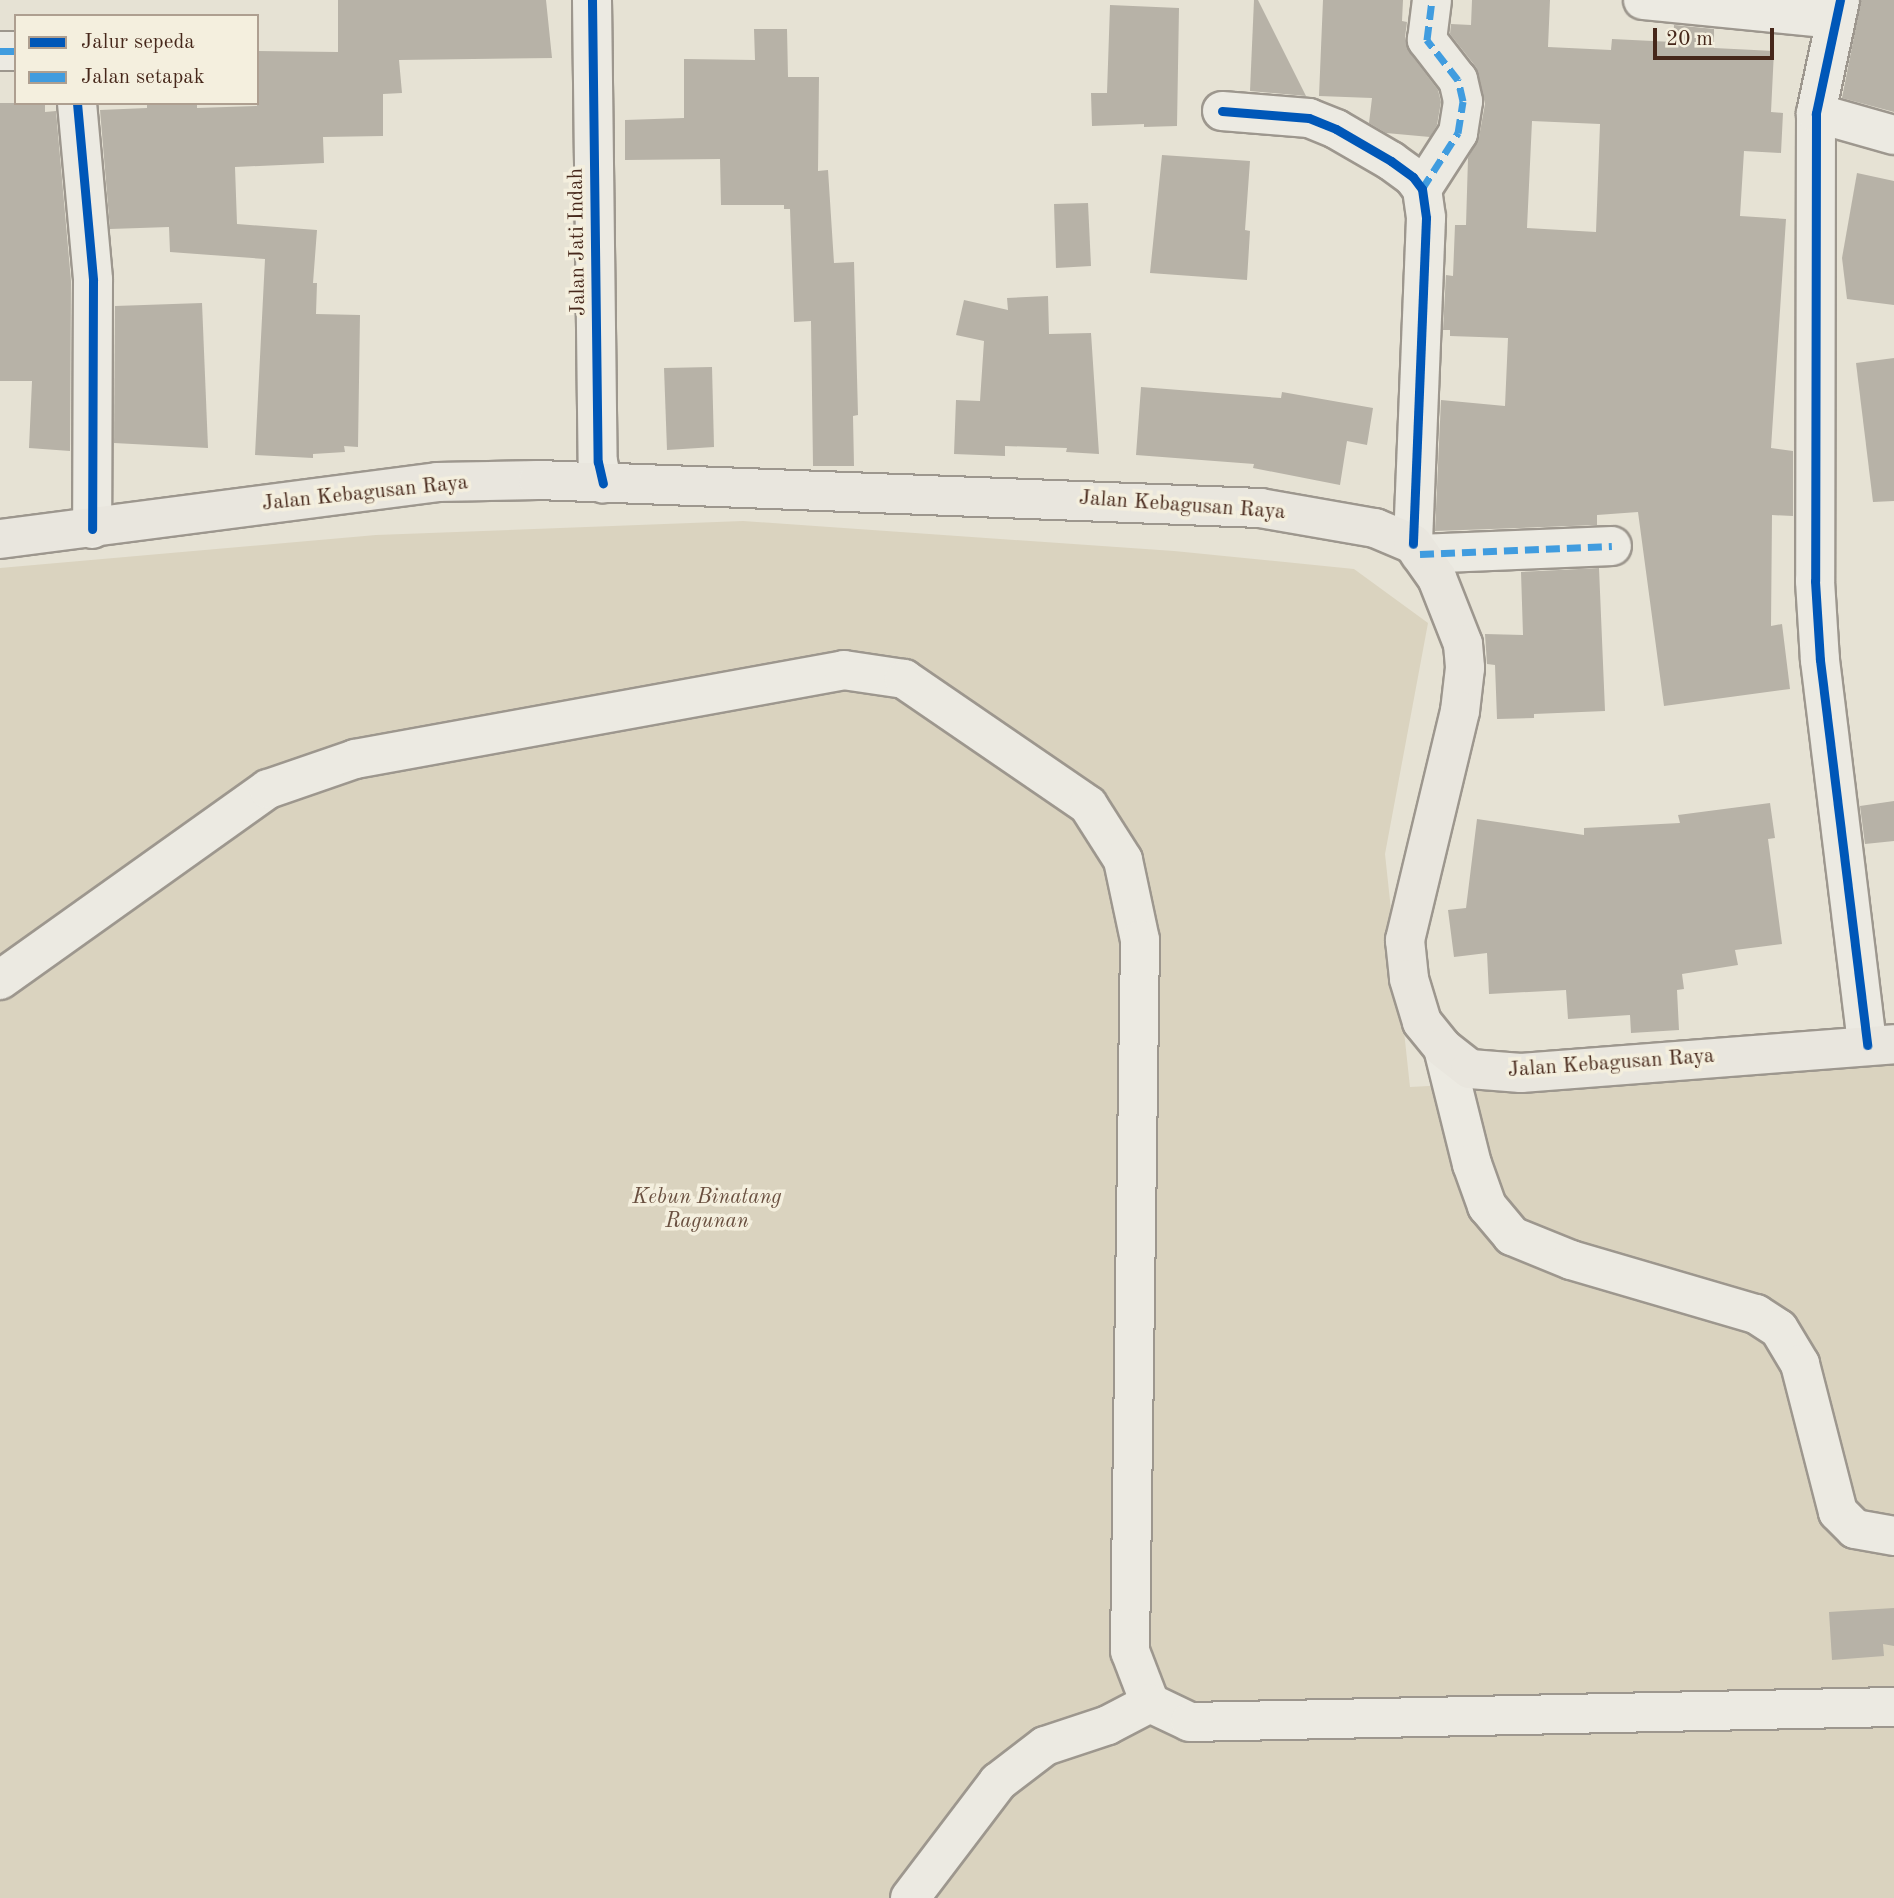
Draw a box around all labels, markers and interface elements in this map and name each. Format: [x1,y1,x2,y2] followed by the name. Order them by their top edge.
[14,14,259,105] legend
[1656,14,1777,58] scale bar
[1666,29,1713,50] text: 20 m
[81,32,195,53] text: Jalur sepeda
[81,67,205,88] text: Jalan setapak
[564,168,592,316] street label: Jalan Jati Indah
[261,471,469,517] street label: Jalan Kebagusan Raya
[1078,486,1286,526] street label: Jalan Kebagusan Raya
[1507,1044,1715,1084] street label: Jalan Kebagusan Raya
[632,1185,782,1235] park label: Kebun Binatang Ragunan

